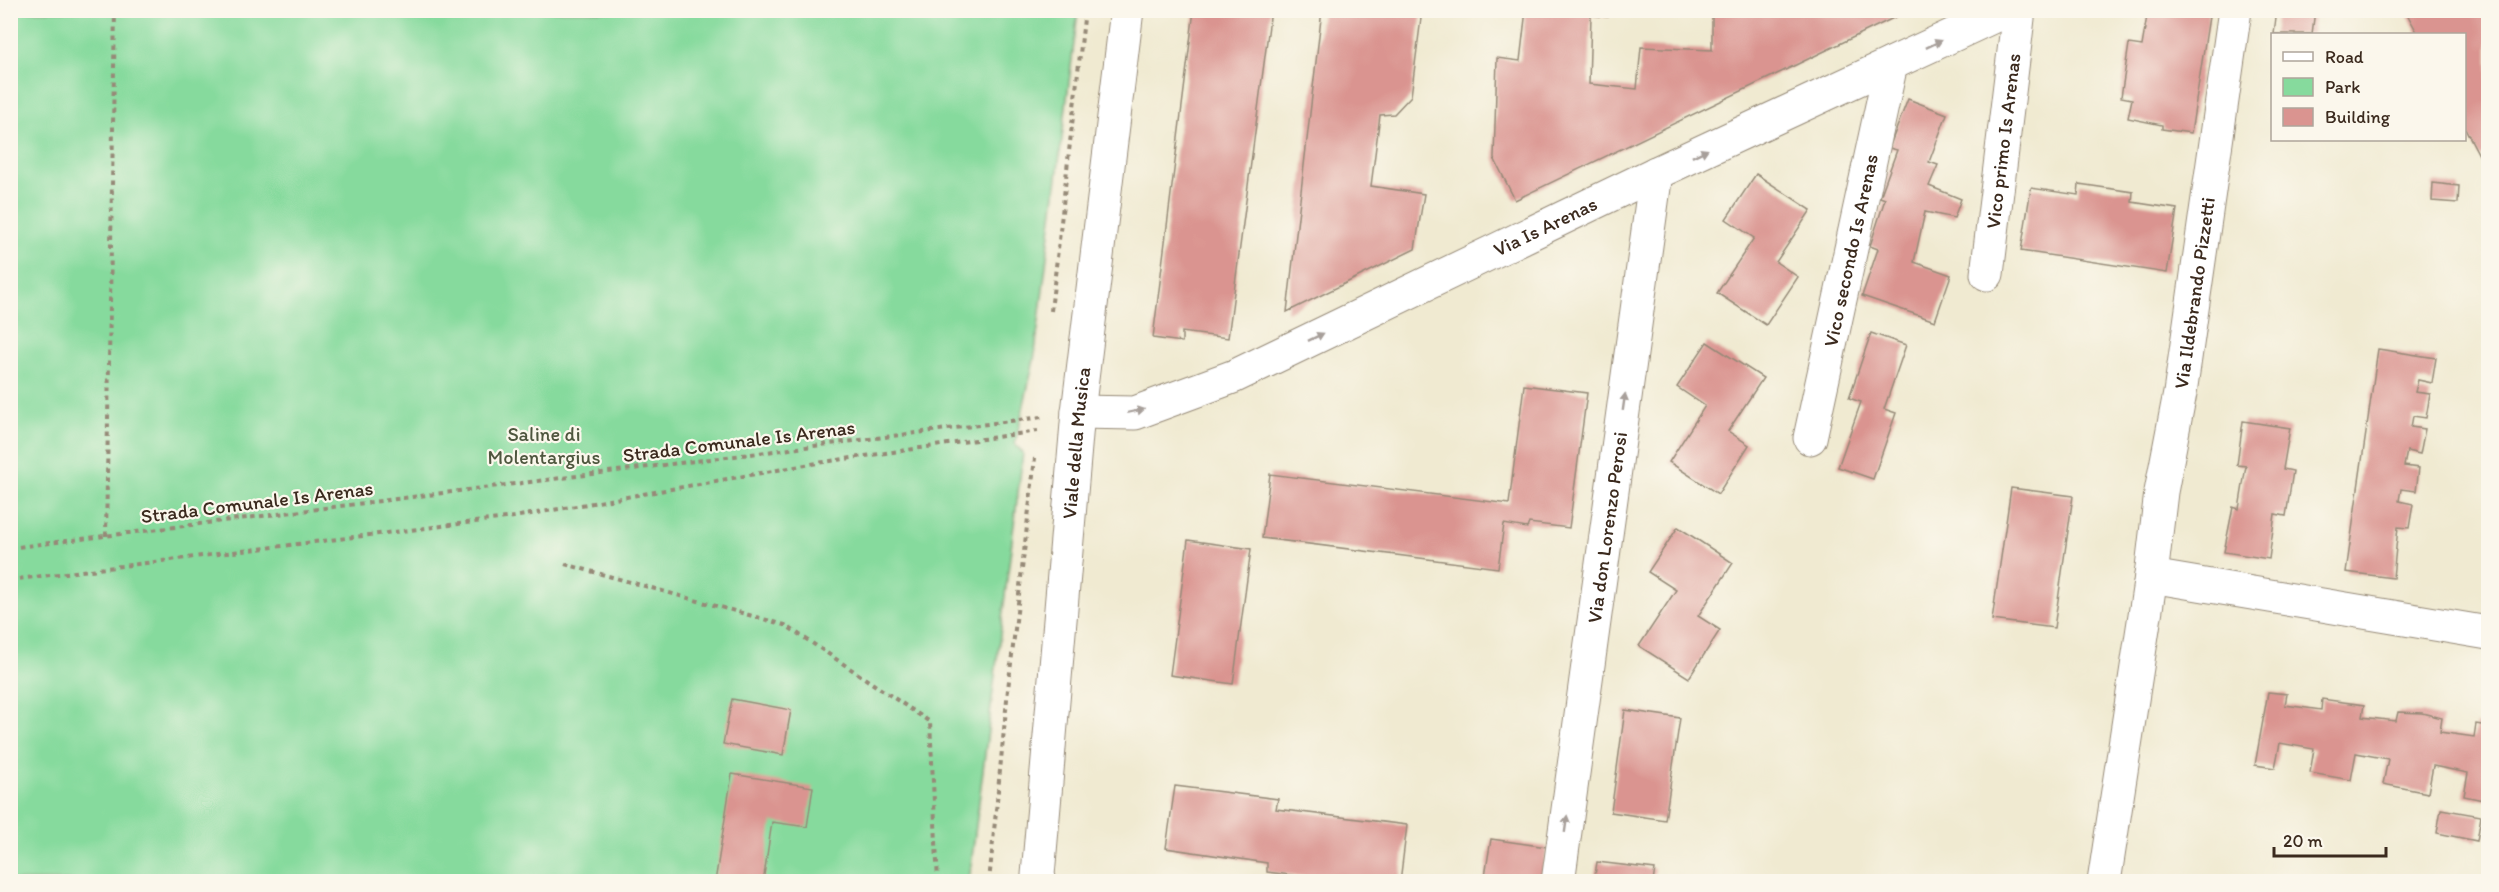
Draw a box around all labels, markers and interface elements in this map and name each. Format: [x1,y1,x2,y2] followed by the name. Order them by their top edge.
[2271,33,2466,141] legend
[1926,39,1944,49] one-way arrow
[2325,46,2364,68] text: Road
[1981,52,2026,230] street label: Vico primo Is Arenas
[2325,76,2360,98] text: Park
[2325,106,2391,128] text: Building
[1692,148,1709,157] one-way arrow
[1818,152,1883,349] street label: Vico secondo Is Arenas
[1489,191,1601,262] street label: Via Is Arenas
[2169,195,2220,391] street label: Via Ildebrando Pizzetti
[1307,332,1325,342] one-way arrow
[1057,365,1095,520] street label: Viale della Musica
[1620,392,1629,411] one-way arrow
[1127,406,1146,415] one-way arrow
[621,415,857,467] street label: Strada Comunale Is Arenas
[488,422,600,469] park label: Saline di Molentargius
[1582,430,1632,625] street label: Via don Lorenzo Perosi
[139,476,375,528] street label: Strada Comunale Is Arenas
[1561,814,1570,833] one-way arrow
[2274,820,2386,858] scale bar
[2283,830,2323,852] text: 20 m

